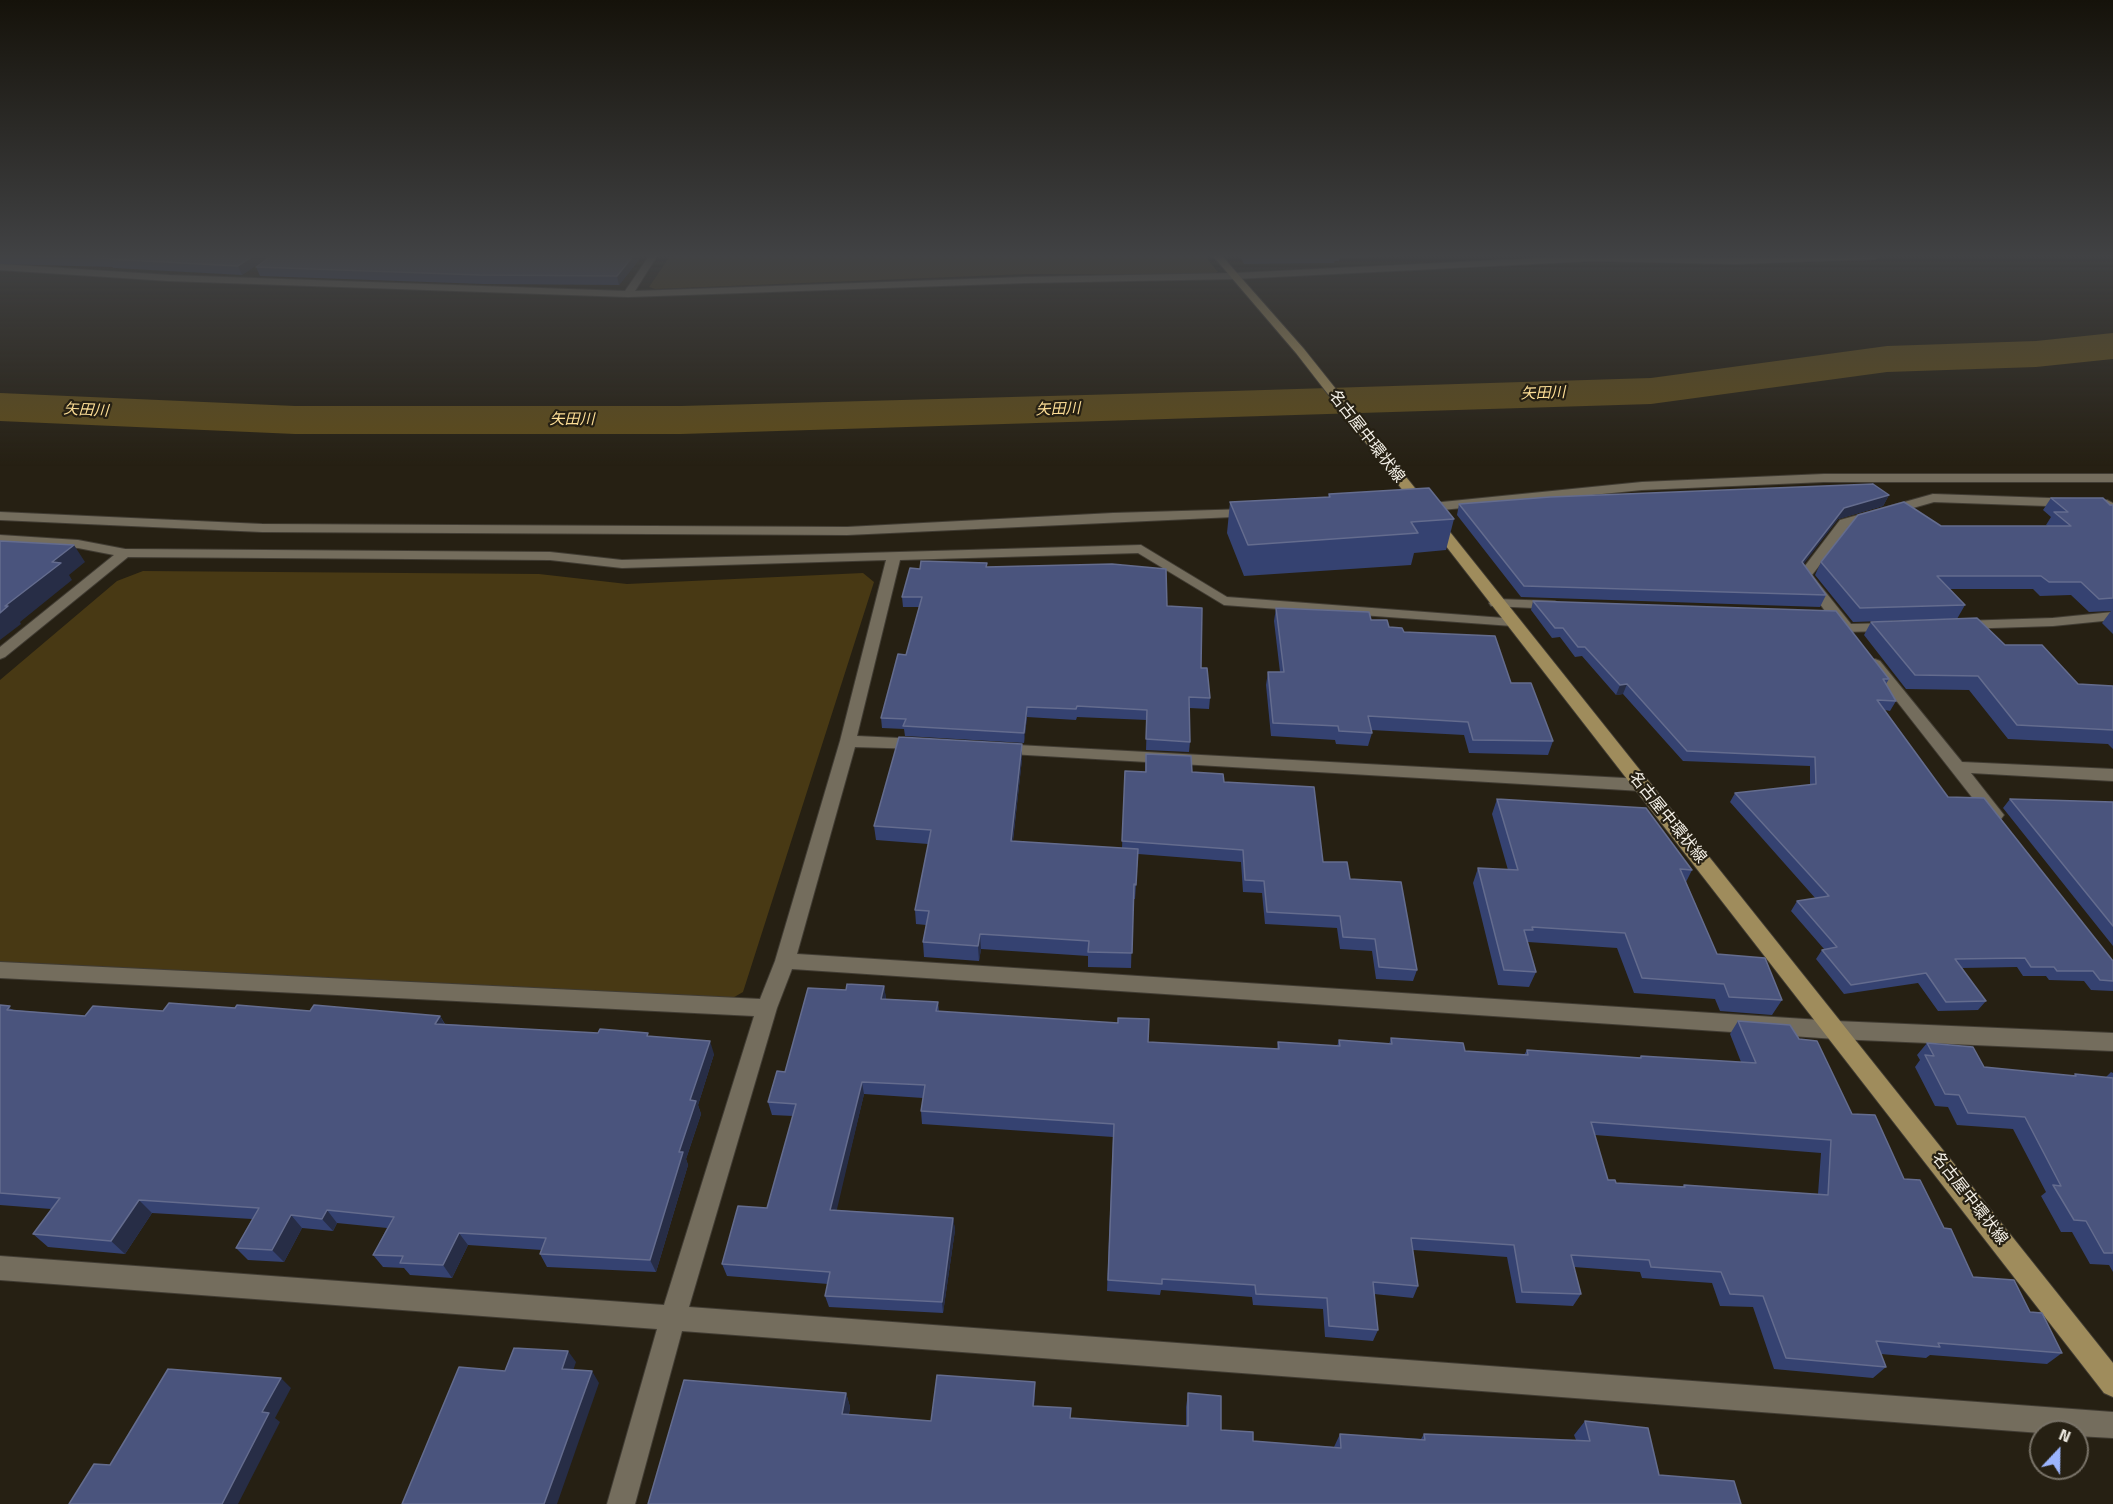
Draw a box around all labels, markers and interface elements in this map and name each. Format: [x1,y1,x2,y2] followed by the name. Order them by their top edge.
[1520,384,1566,404] water label: 矢田川
[1324,387,1408,487] street label: 名古屋中環状線
[1035,400,1081,420] water label: 矢田川
[63,401,109,421] water label: 矢田川
[550,411,594,429] water label: 矢田川
[1624,768,1710,868] street label: 名古屋中環状線
[1927,1149,2011,1249] street label: 名古屋中環状線
[2029,1420,2089,1480] north arrow
[2055,1422,2075,1448] text: N

